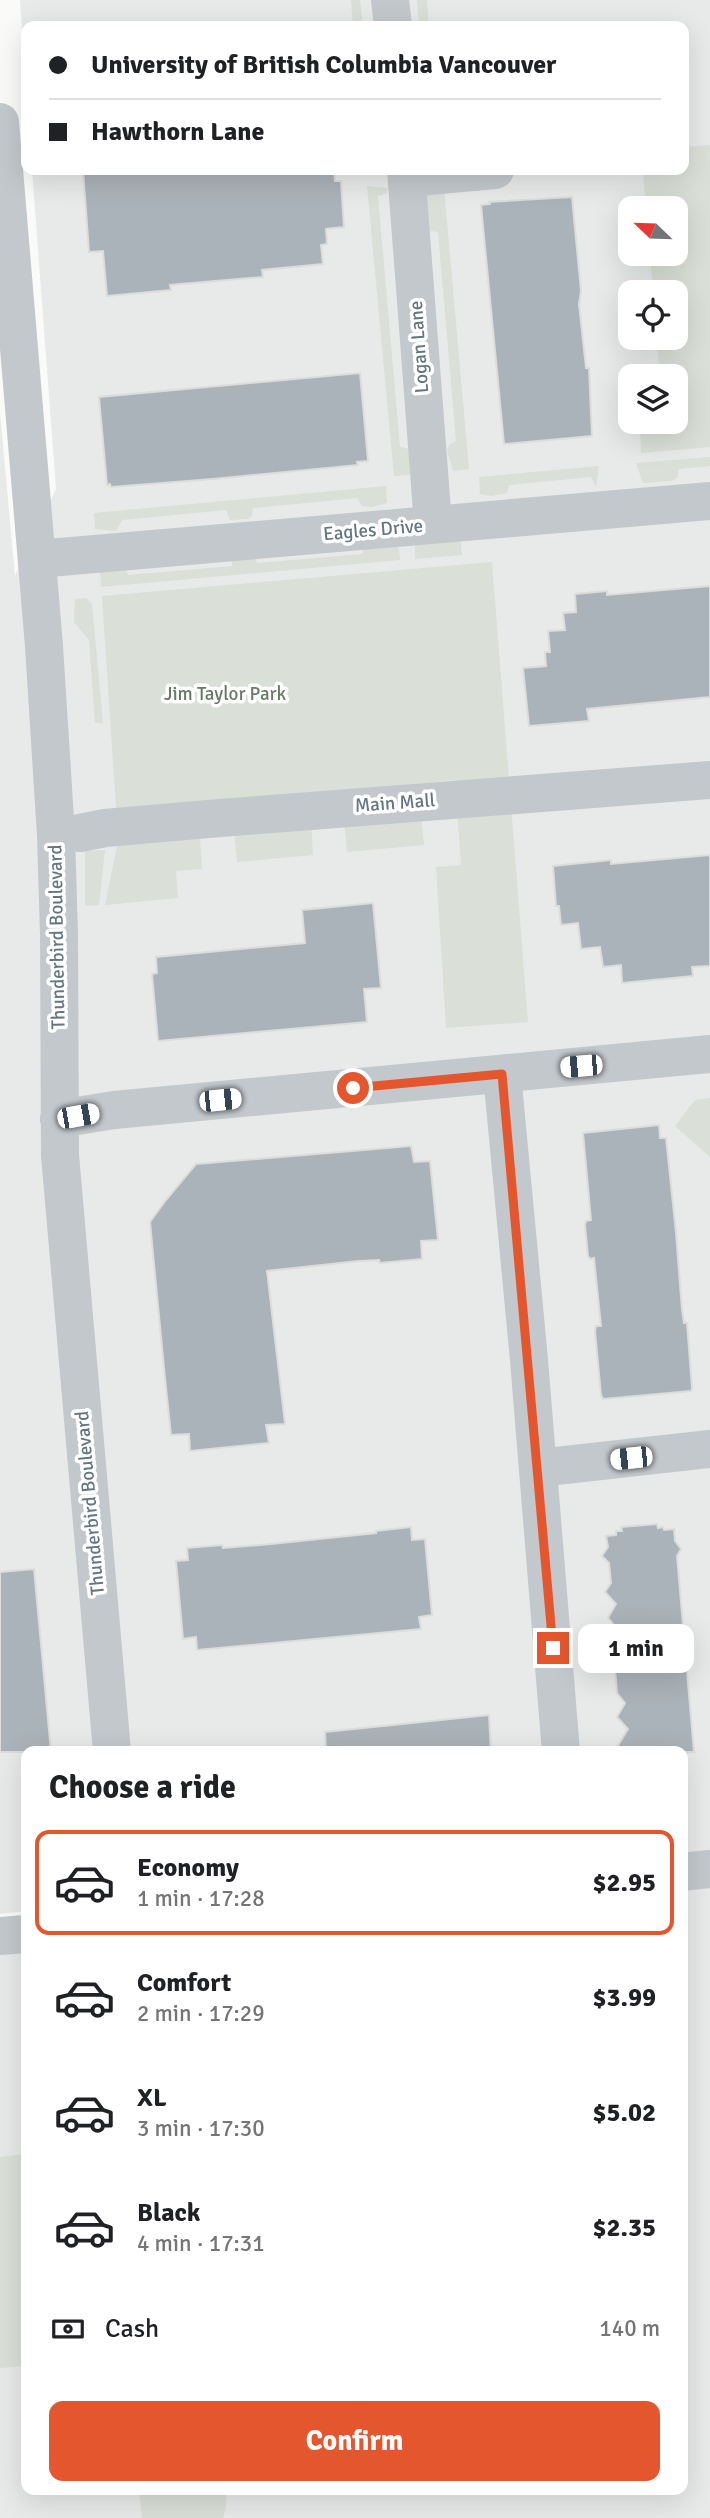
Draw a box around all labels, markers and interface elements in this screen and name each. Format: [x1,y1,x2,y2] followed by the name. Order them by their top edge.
[91,49,556,81] text: University of British Columbia Vancouver
[91,116,264,148] text: Hawthorn Lane
[618,196,688,266] north arrow
[618,196,688,434] map controls
[618,280,688,350] button: locate
[404,300,434,394] street label: Logan Lane
[618,364,688,434] button: layers
[322,514,424,546] street label: Eagles Drive
[164,682,287,706] park label: Jim Taylor Park
[354,788,436,818] street label: Main Mall
[43,844,71,1030] street label: Thunderbird Boulevard
[560,1054,603,1078] car
[337,1072,369,1104] route start
[199,1087,242,1113] car
[56,1102,101,1130] car
[70,1410,110,1596] street label: Thunderbird Boulevard
[610,1445,653,1471] car
[578,1624,693,1672] callout: 1 min
[537,1632,569,1664] route end
[608,1634,664,1663] text: 1 min
[49,1768,236,1807] text: Choose a ride
[53,1851,116,1914] icon: car
[137,1852,239,1884] text: Economy
[592,1867,656,1899] text: $2.95
[137,1884,265,1913] text: 1 min · 17:28
[53,1966,116,2029] icon: car
[137,1967,231,1999] text: Comfort
[592,1982,656,2014] text: $3.99
[137,1999,265,2028] text: 2 min · 17:29
[53,2081,116,2144] icon: car
[137,2082,167,2114] text: XL
[592,2097,656,2129] text: $5.02
[137,2114,265,2143] text: 3 min · 17:30
[53,2196,116,2259] icon: car
[137,2197,200,2229] text: Black
[592,2212,656,2244] text: $2.35
[137,2229,265,2258] text: 4 min · 17:31
[49,2310,87,2348] icon: cash
[105,2313,159,2345] text: Cash
[599,2314,660,2343] text: 140 m
[49,2401,660,2481] button: Confirm

